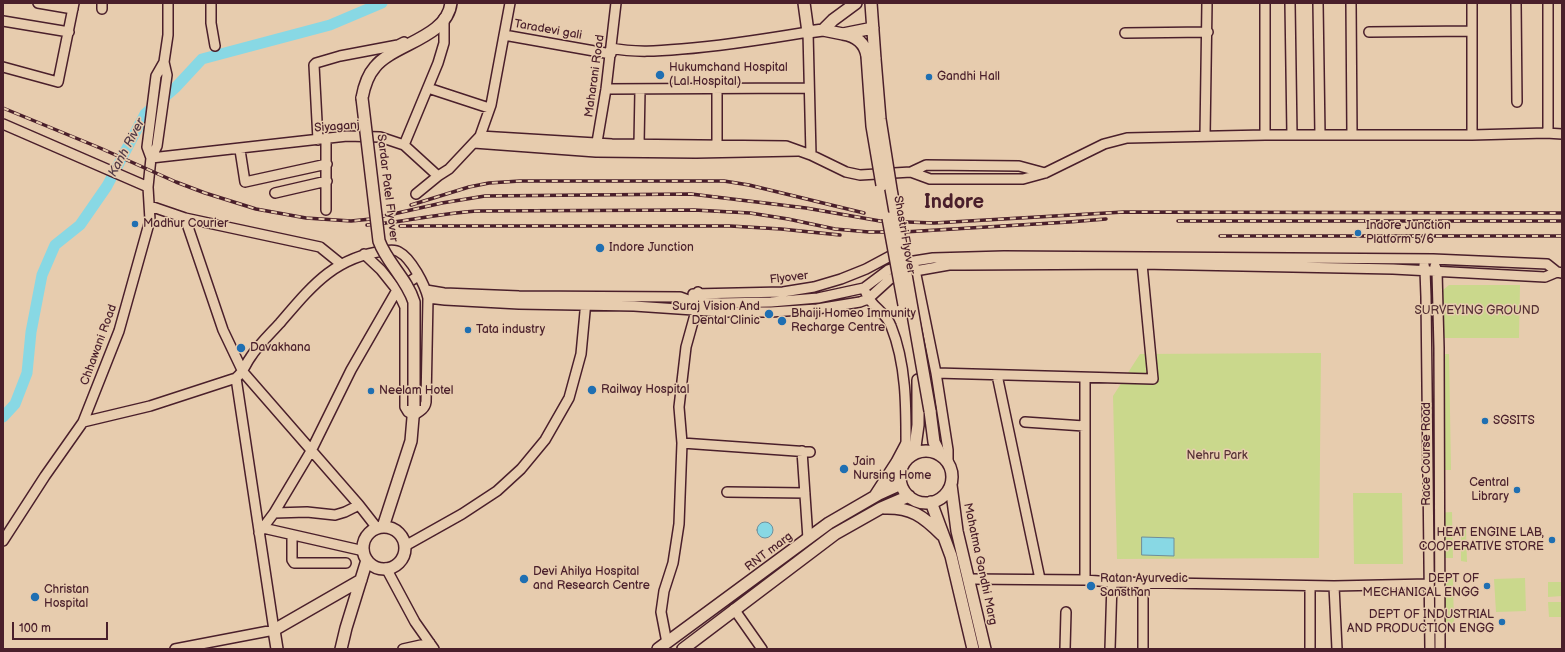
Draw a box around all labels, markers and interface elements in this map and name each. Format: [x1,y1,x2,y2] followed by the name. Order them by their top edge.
[513,17,583,43] street label: Taradevi gali
[582,34,608,118] street label: Maharani Road
[669,61,788,89] place label: Hukumchand Hospital (Lal Hospital)
[654,69,666,81] marker: Hukumchand Hospital (Lal Hospital)
[937,70,1000,84] place label: Gandhi Hall
[924,72,934,82] marker: Gandhi Hall
[105,116,149,180] water label: Kanh River
[314,118,360,136] street label: Siyaganj
[373,133,401,243] street label: Sardar Patel Flyover
[924,191,984,215] district label: Indore
[890,195,918,275] street label: Shastri Flyover
[143,217,228,231] place label: Madhur Courier
[130,219,140,229] marker: Madhur Courier
[1366,219,1451,247] place label: Indore Junction Platform 5/6
[1353,228,1363,238] marker: Indore Junction Platform 5/6
[609,241,694,255] place label: Indore Junction
[594,242,606,254] marker: Indore Junction
[769,268,809,288] street label: Flyover
[672,300,760,328] place label: Suraj Vision And Dental Clinic
[78,303,120,387] street label: Chhawani Road
[1414,304,1540,318] park label: SURVEYING GROUND
[791,307,916,335] place label: Bhaiji Homeo Immunity Recharge Centre
[763,308,775,320] marker: Suraj Vision And Dental Clinic
[776,315,788,327] marker: Bhaiji Homeo Immunity Recharge Centre
[476,323,545,337] place label: Tata industry
[463,325,473,335] marker: Tata industry
[250,341,311,355] place label: Davakhana
[235,342,247,354] marker: Davakhana
[601,383,689,397] place label: Railway Hospital
[379,384,453,398] place label: Neelam Hotel
[586,384,598,396] marker: Railway Hospital
[366,386,376,396] marker: Neelam Hotel
[1420,402,1434,506] street label: Race Course Road
[1493,414,1535,428] place label: SGSITS
[1480,416,1490,426] marker: SGSITS
[1186,449,1248,463] park label: Nehru Park
[853,455,931,483] place label: Jain Nursing Home
[838,463,850,475] marker: Jain Nursing Home
[1469,476,1509,504] place label: Central Library
[1512,485,1522,495] marker: Central Library
[960,502,1000,626] street label: Mahatma Gandhi Marg
[1419,526,1544,554] place label: HEAT ENGINE LAB, COOPERATIVE STORE
[742,529,796,575] street label: RNT marg
[1547,535,1557,545] marker: HEAT ENGINE LAB, COOPERATIVE STORE
[533,565,650,593] place label: Devi Ahilya Hospital and Research Centre
[1100,572,1188,600] place label: Ratan Ayurvedic Sansthan
[1363,572,1479,600] place label: DEPT OF MECHANICAL ENGG
[518,573,530,585] marker: Devi Ahilya Hospital and Research Centre
[1085,580,1097,592] marker: Ratan Ayurvedic Sansthan
[1482,581,1492,591] marker: DEPT OF MECHANICAL ENGG
[44,583,89,611] place label: Christan Hospital
[29,591,41,603] marker: Christan Hospital
[1347,608,1494,636] place label: DEPT OF INDUSTRIAL AND PRODUCTION ENGG
[14,614,110,640] scale bar
[1497,617,1507,627] marker: DEPT OF INDUSTRIAL AND PRODUCTION ENGG
[19,621,51,636] text: 100 m

